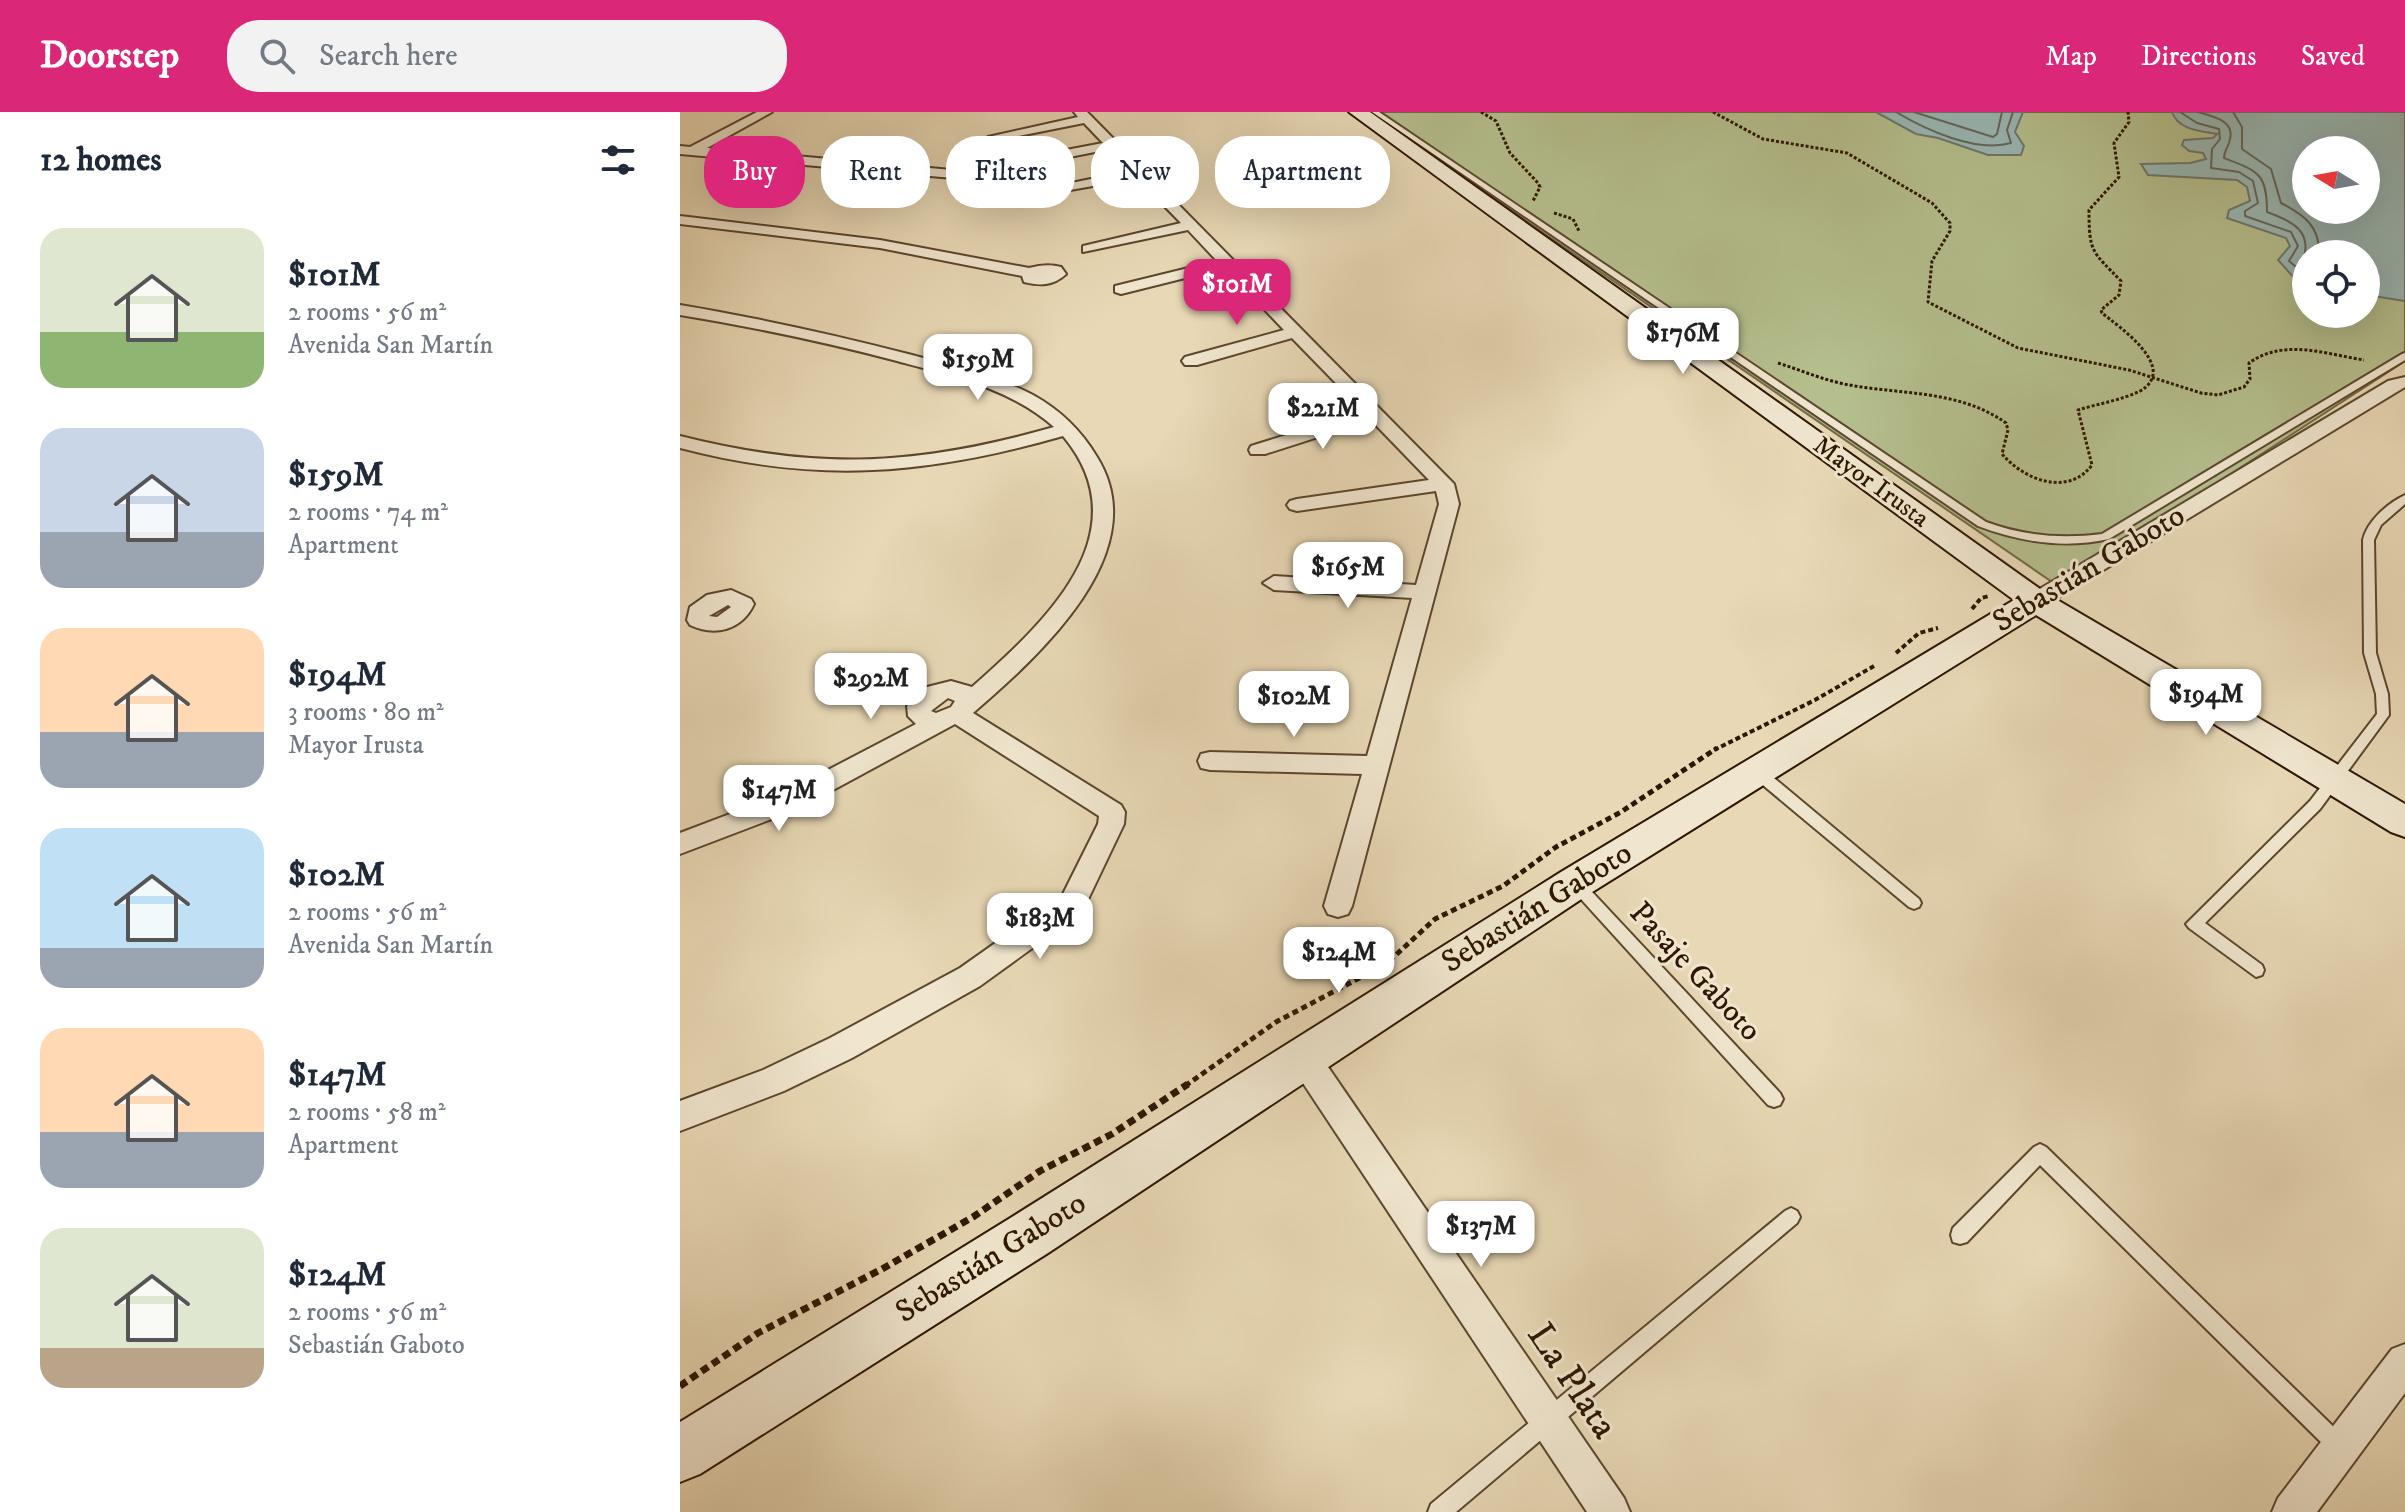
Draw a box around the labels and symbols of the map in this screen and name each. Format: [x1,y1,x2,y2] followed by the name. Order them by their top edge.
[2292,136,2380,224] north arrow
[1181,259,1293,327] pin: $101M
[1627,308,1739,376] pin: $176M
[922,334,1034,402] pin: $159M
[1267,383,1379,451] pin: $221M
[1806,429,1936,535] street label: Mayor Irusta
[1986,496,2192,642] street label: Sebastián Gaboto
[1292,542,1404,610] pin: $165M
[815,653,927,721] pin: $292M
[2150,669,2262,737] pin: $194M
[1238,671,1350,739] pin: $102M
[723,765,835,833] pin: $147M
[1434,833,1640,983] street label: Sebastián Gaboto
[984,893,1096,961] pin: $183M
[1620,894,1770,1050] street label: Pasaje Gaboto
[1283,927,1395,995] pin: $124M
[888,1183,1094,1333] street label: Sebastián Gaboto
[1425,1201,1537,1269] pin: $137M
[1516,1314,1628,1448] street label: La Plata

